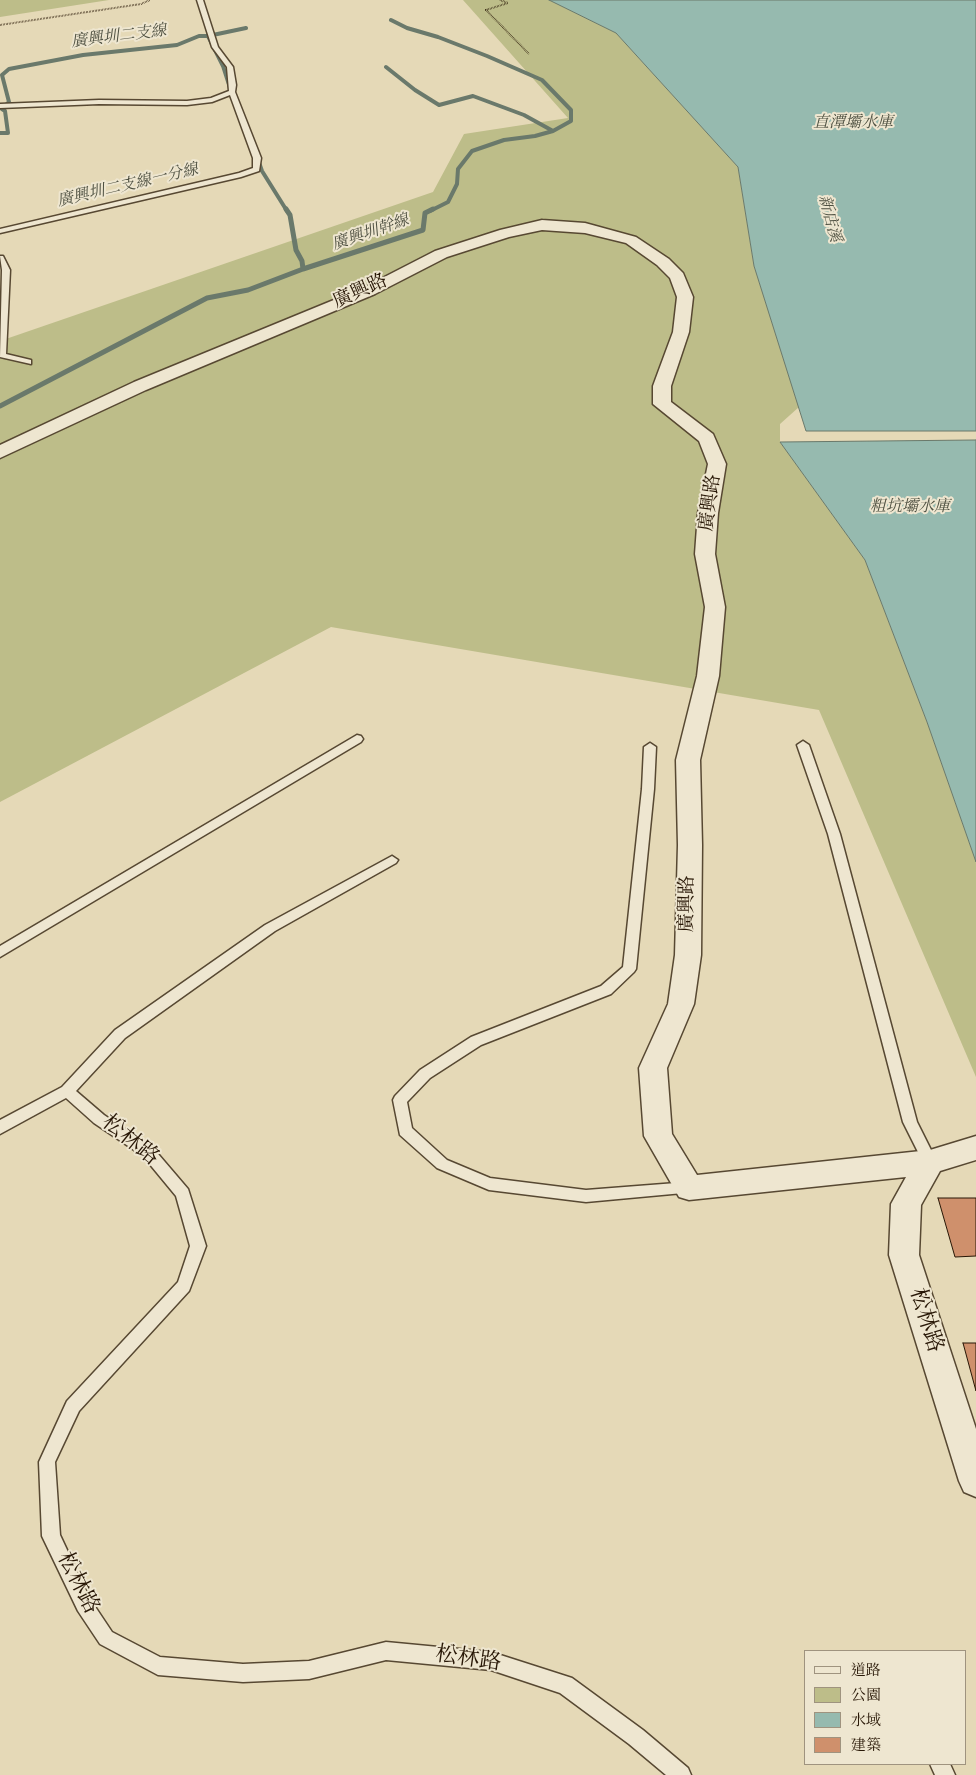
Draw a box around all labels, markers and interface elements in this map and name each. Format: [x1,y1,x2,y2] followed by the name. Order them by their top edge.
[70,23,168,53] water label: 廣興圳二支線
[813,114,893,134] water label: 直潭壩水庫
[56,161,200,213] water label: 廣興圳二支線一分線
[813,193,843,245] water label: 新店溪
[330,212,412,256] water label: 廣興圳幹線
[330,271,392,315] street label: 廣興路
[697,473,727,533] street label: 廣興路
[870,498,950,518] water label: 粗坑壩水庫
[677,875,701,933] street label: 廣興路
[95,1111,163,1173] street label: 松林路
[902,1286,946,1356] street label: 松林路
[49,1549,103,1619] street label: 松林路
[433,1643,503,1679] street label: 松林路
[804,1650,966,1765] legend
[851,1661,881,1682] text: 道路
[851,1686,881,1707] text: 公園
[851,1711,881,1732] text: 水域
[851,1736,881,1757] text: 建築

